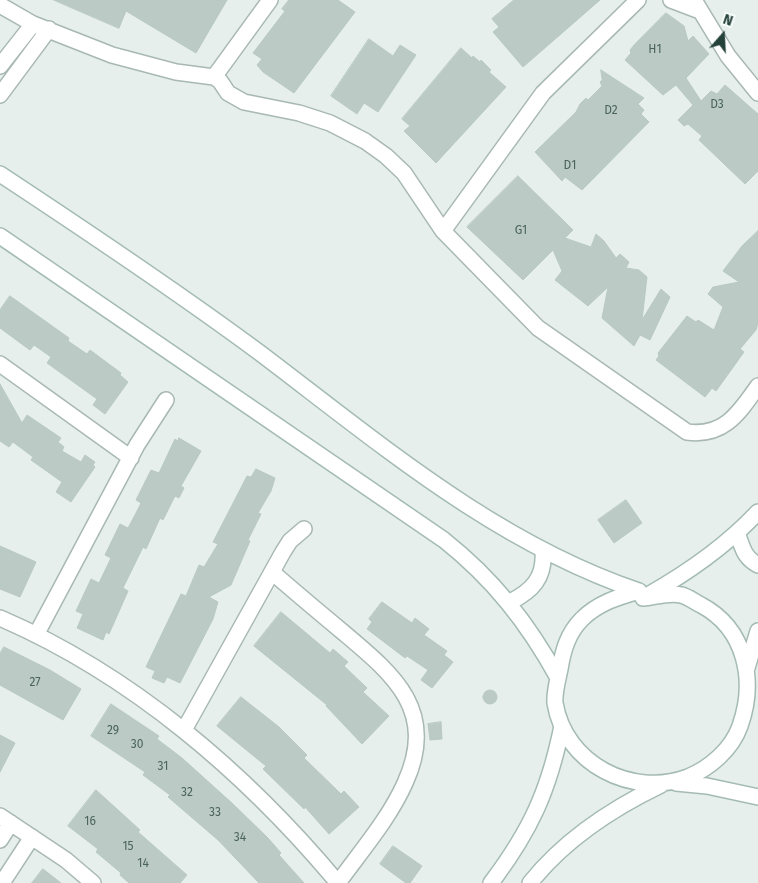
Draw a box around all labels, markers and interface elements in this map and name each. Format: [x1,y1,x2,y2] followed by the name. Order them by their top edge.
[698,10,748,60] north arrow
[721,11,735,30] text: N
[648,43,662,57] house number: H1
[710,98,724,112] house number: D3
[604,104,618,118] house number: D2
[564,159,576,173] house number: D1
[515,224,527,238] house number: G1
[29,676,41,690] house number: 27
[107,724,119,738] house number: 29
[131,738,143,752] house number: 30
[158,760,168,774] house number: 31
[181,786,193,800] house number: 32
[209,806,221,820] house number: 33
[84,815,96,829] house number: 16
[234,831,246,845] house number: 34
[122,840,134,854] house number: 15
[137,857,149,871] house number: 14

